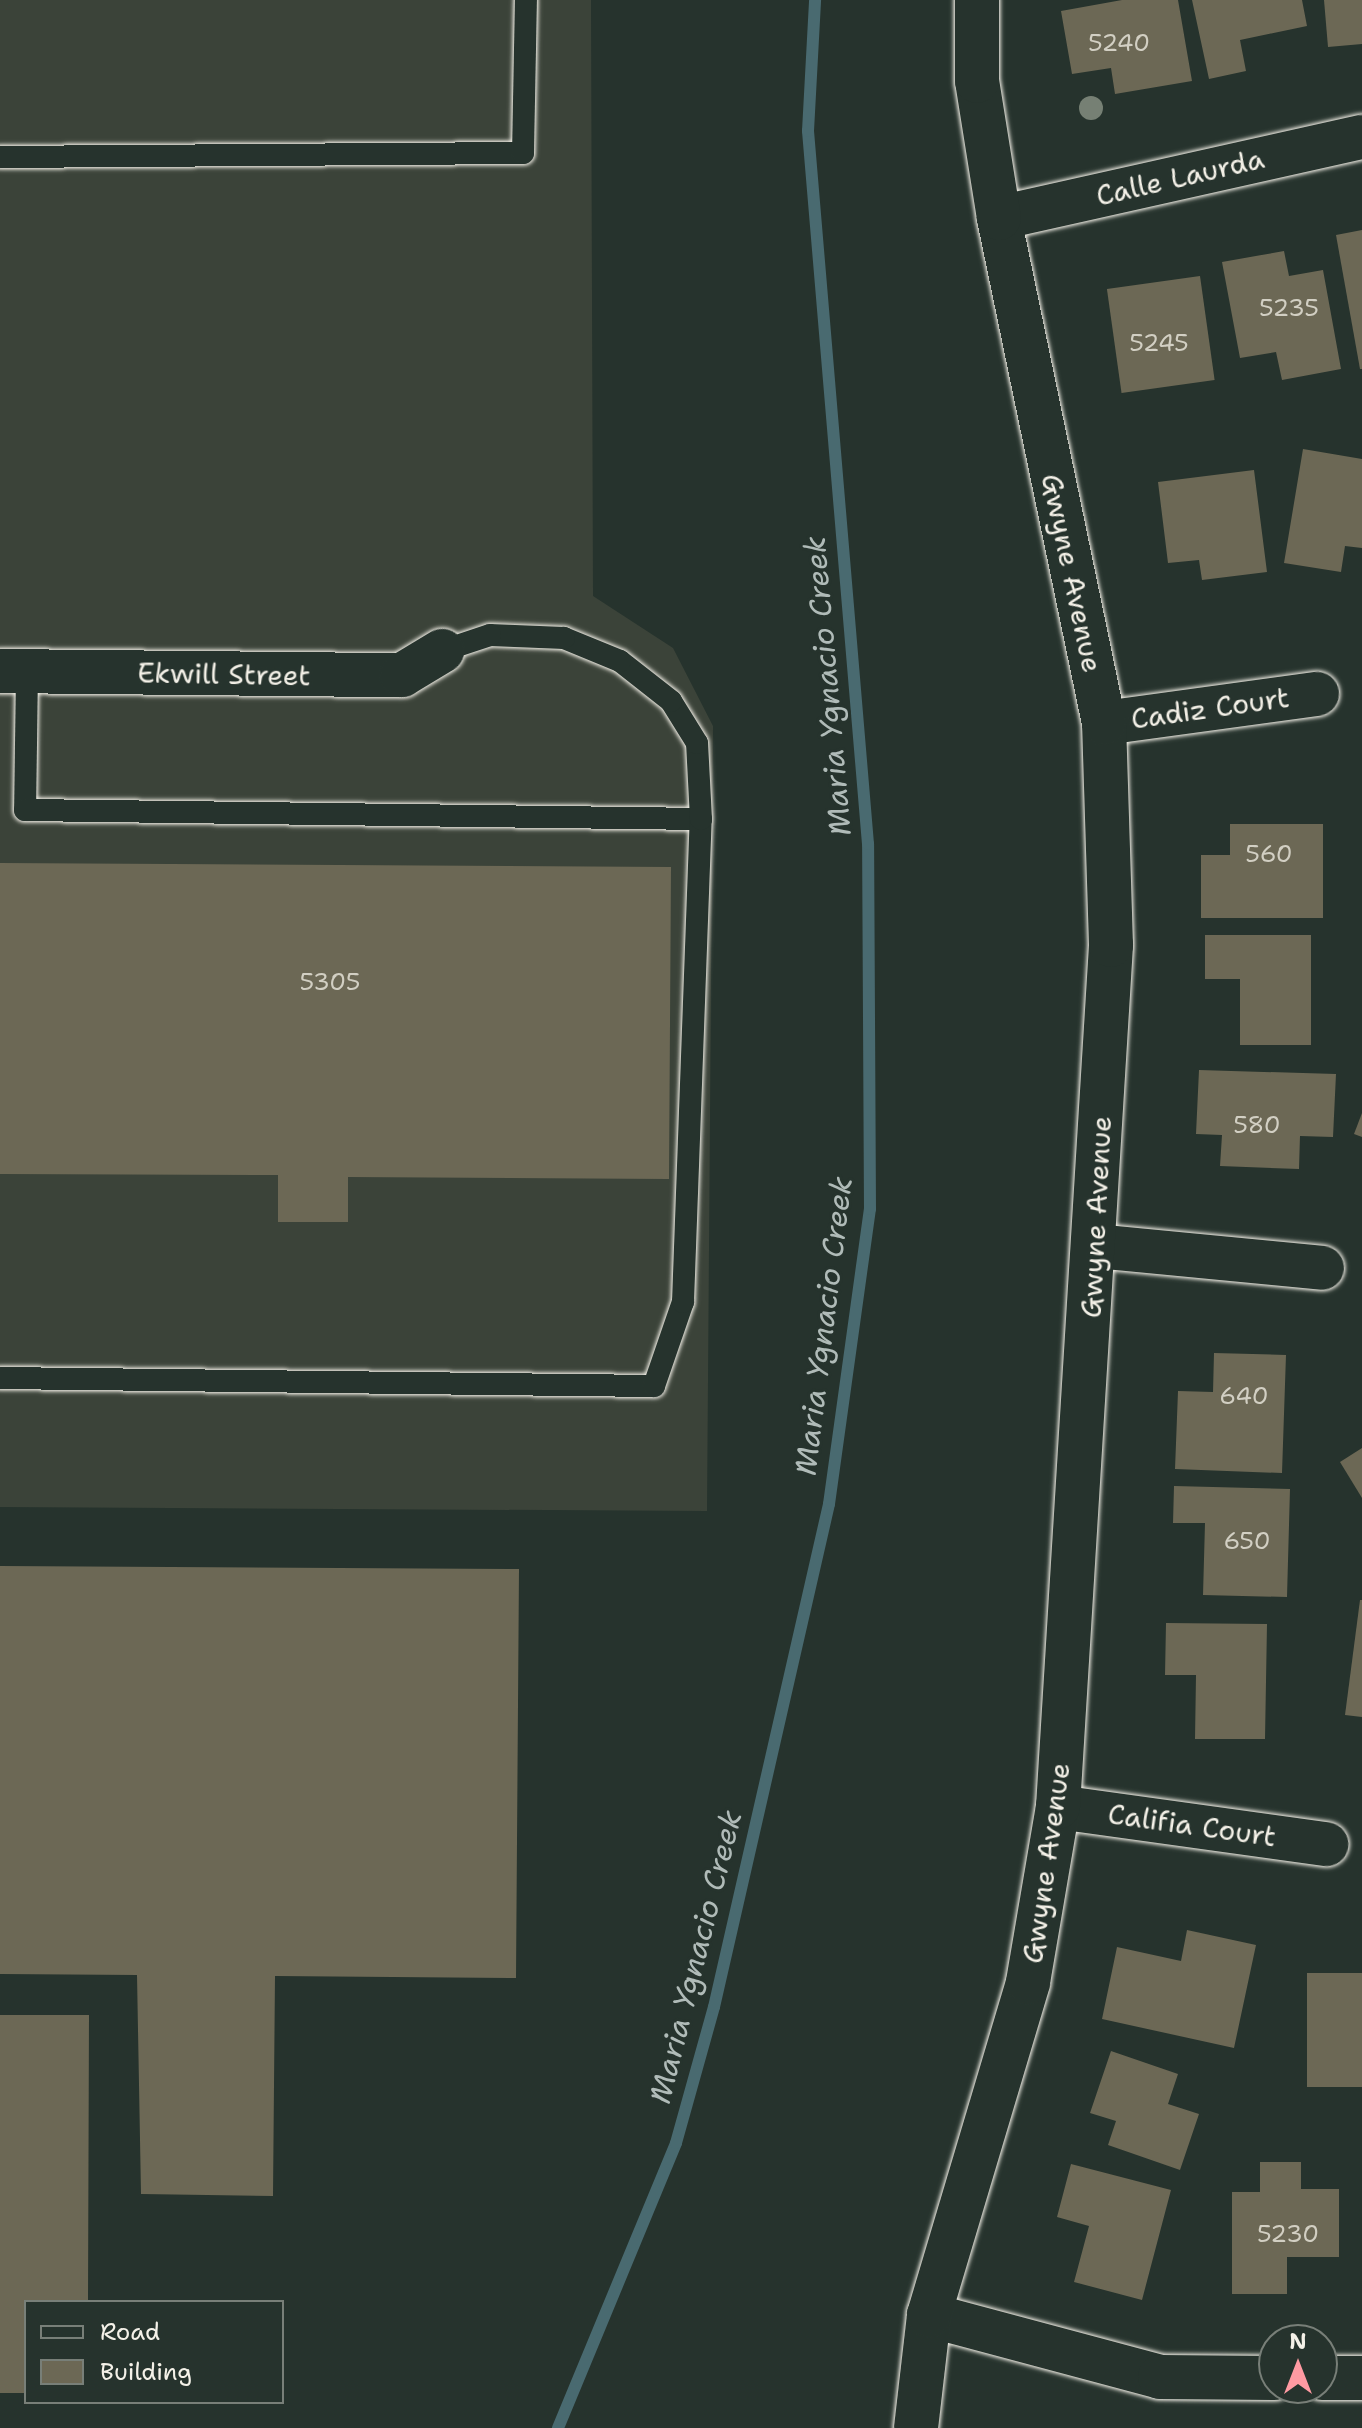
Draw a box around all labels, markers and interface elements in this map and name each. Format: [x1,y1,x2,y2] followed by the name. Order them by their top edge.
[1088,30,1150,58] house number: 5240
[1093,141,1267,213] street label: Calle Laurda
[1259,295,1319,323] house number: 5235
[1129,330,1189,358] house number: 5245
[1035,471,1109,675] street label: Gwyne Avenue
[797,535,859,837] water label: Maria Ygnacio Creek
[137,656,311,692] street label: Ekwill Street
[1129,680,1291,736] street label: Cadiz Court
[1245,841,1293,869] house number: 560
[299,969,361,997] house number: 5305
[1233,1112,1281,1140] house number: 580
[1074,1115,1118,1319] street label: Gwyne Avenue
[788,1174,860,1478] water label: Maria Ygnacio Creek
[1219,1383,1269,1411] house number: 640
[1223,1528,1271,1556] house number: 650
[1015,1760,1077,1966] street label: Gwyne Avenue
[1106,1797,1278,1853] street label: Califia Court
[642,1807,750,2107] water label: Maria Ygnacio Creek
[1257,2221,1319,2249] house number: 5230
[24,2300,284,2404] legend
[100,2316,160,2348] text: Road
[1258,2324,1338,2404] north arrow
[1289,2327,1307,2356] text: N
[100,2356,192,2388] text: Building

